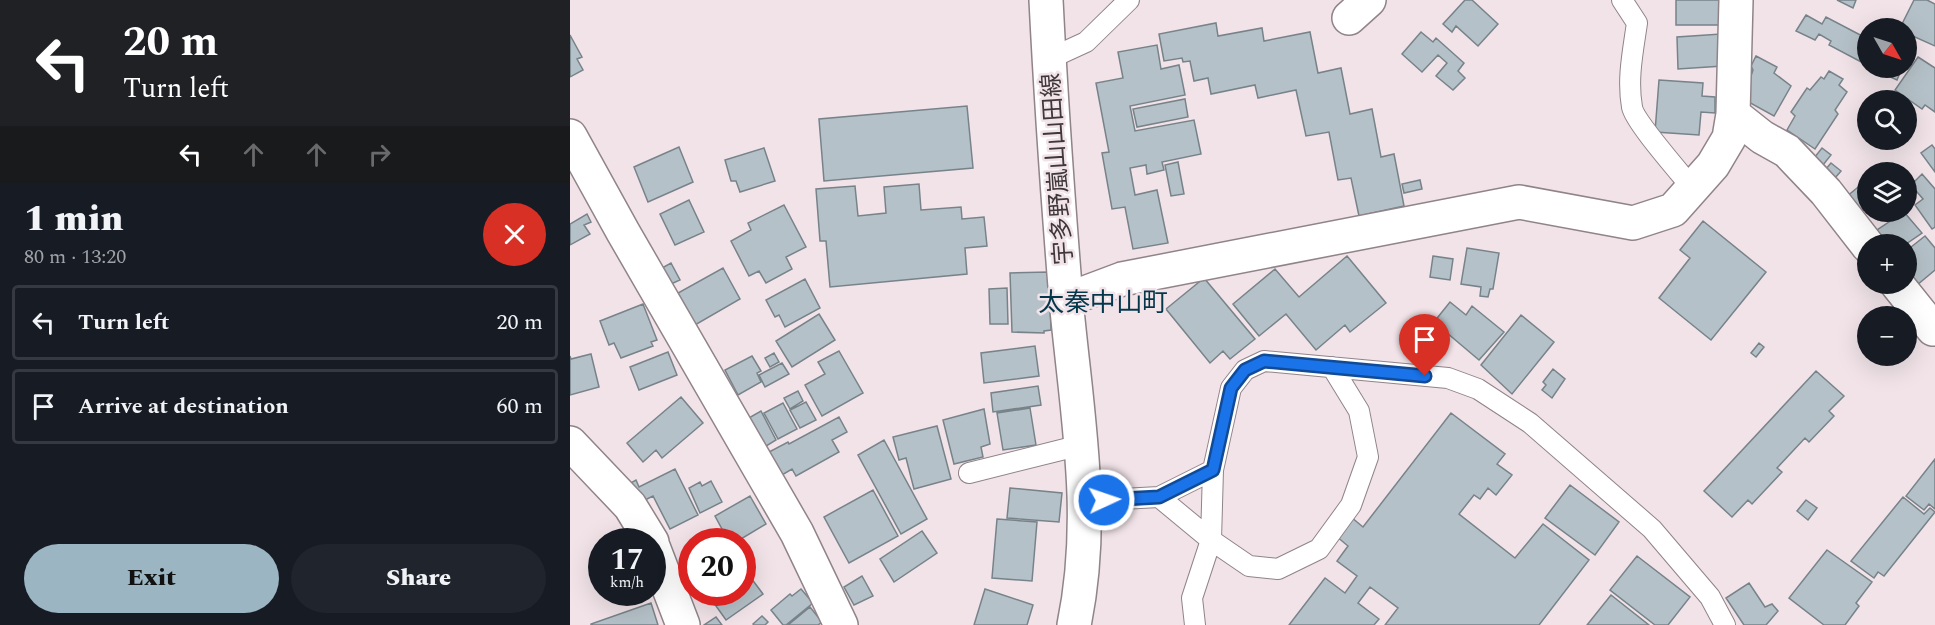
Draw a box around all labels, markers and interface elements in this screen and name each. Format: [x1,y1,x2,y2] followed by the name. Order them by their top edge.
[123,11,218,74] text: 20 m
[1857,18,1917,78] north arrow
[1857,18,1917,366] map controls
[24,24,102,102] icon: left
[123,68,229,110] text: Turn left
[1033,72,1083,266] street label: 宇多野嵐山山田線
[1857,90,1917,150] button: search
[174,138,207,171] icon: left
[237,138,270,171] icon: ahead
[300,138,333,171] icon: ahead
[363,138,396,171] icon: right
[1857,162,1917,222] button: layers
[24,192,124,247] text: 1 min
[483,203,546,266] button: close
[1857,234,1917,294] button: +
[24,242,126,272] text: 80 m · 13:20
[1038,283,1168,323] district label: 太秦中山町
[27,306,60,339] icon: left
[78,306,170,339] text: Turn left
[497,306,543,339] text: 20 m
[1857,306,1917,366] button: −
[1399,314,1450,376] pin
[1408,323,1441,356] icon: arrive
[27,390,60,423] icon: arrive
[78,390,289,423] text: Arrive at destination
[497,390,543,423] text: 60 m
[1072,468,1136,532] position arrow
[678,528,756,606] speed limit sign: 20
[610,537,644,583] text: 17
[24,544,279,613] button: Exit
[291,544,546,613] button: Share
[610,571,644,594] text: km/h

